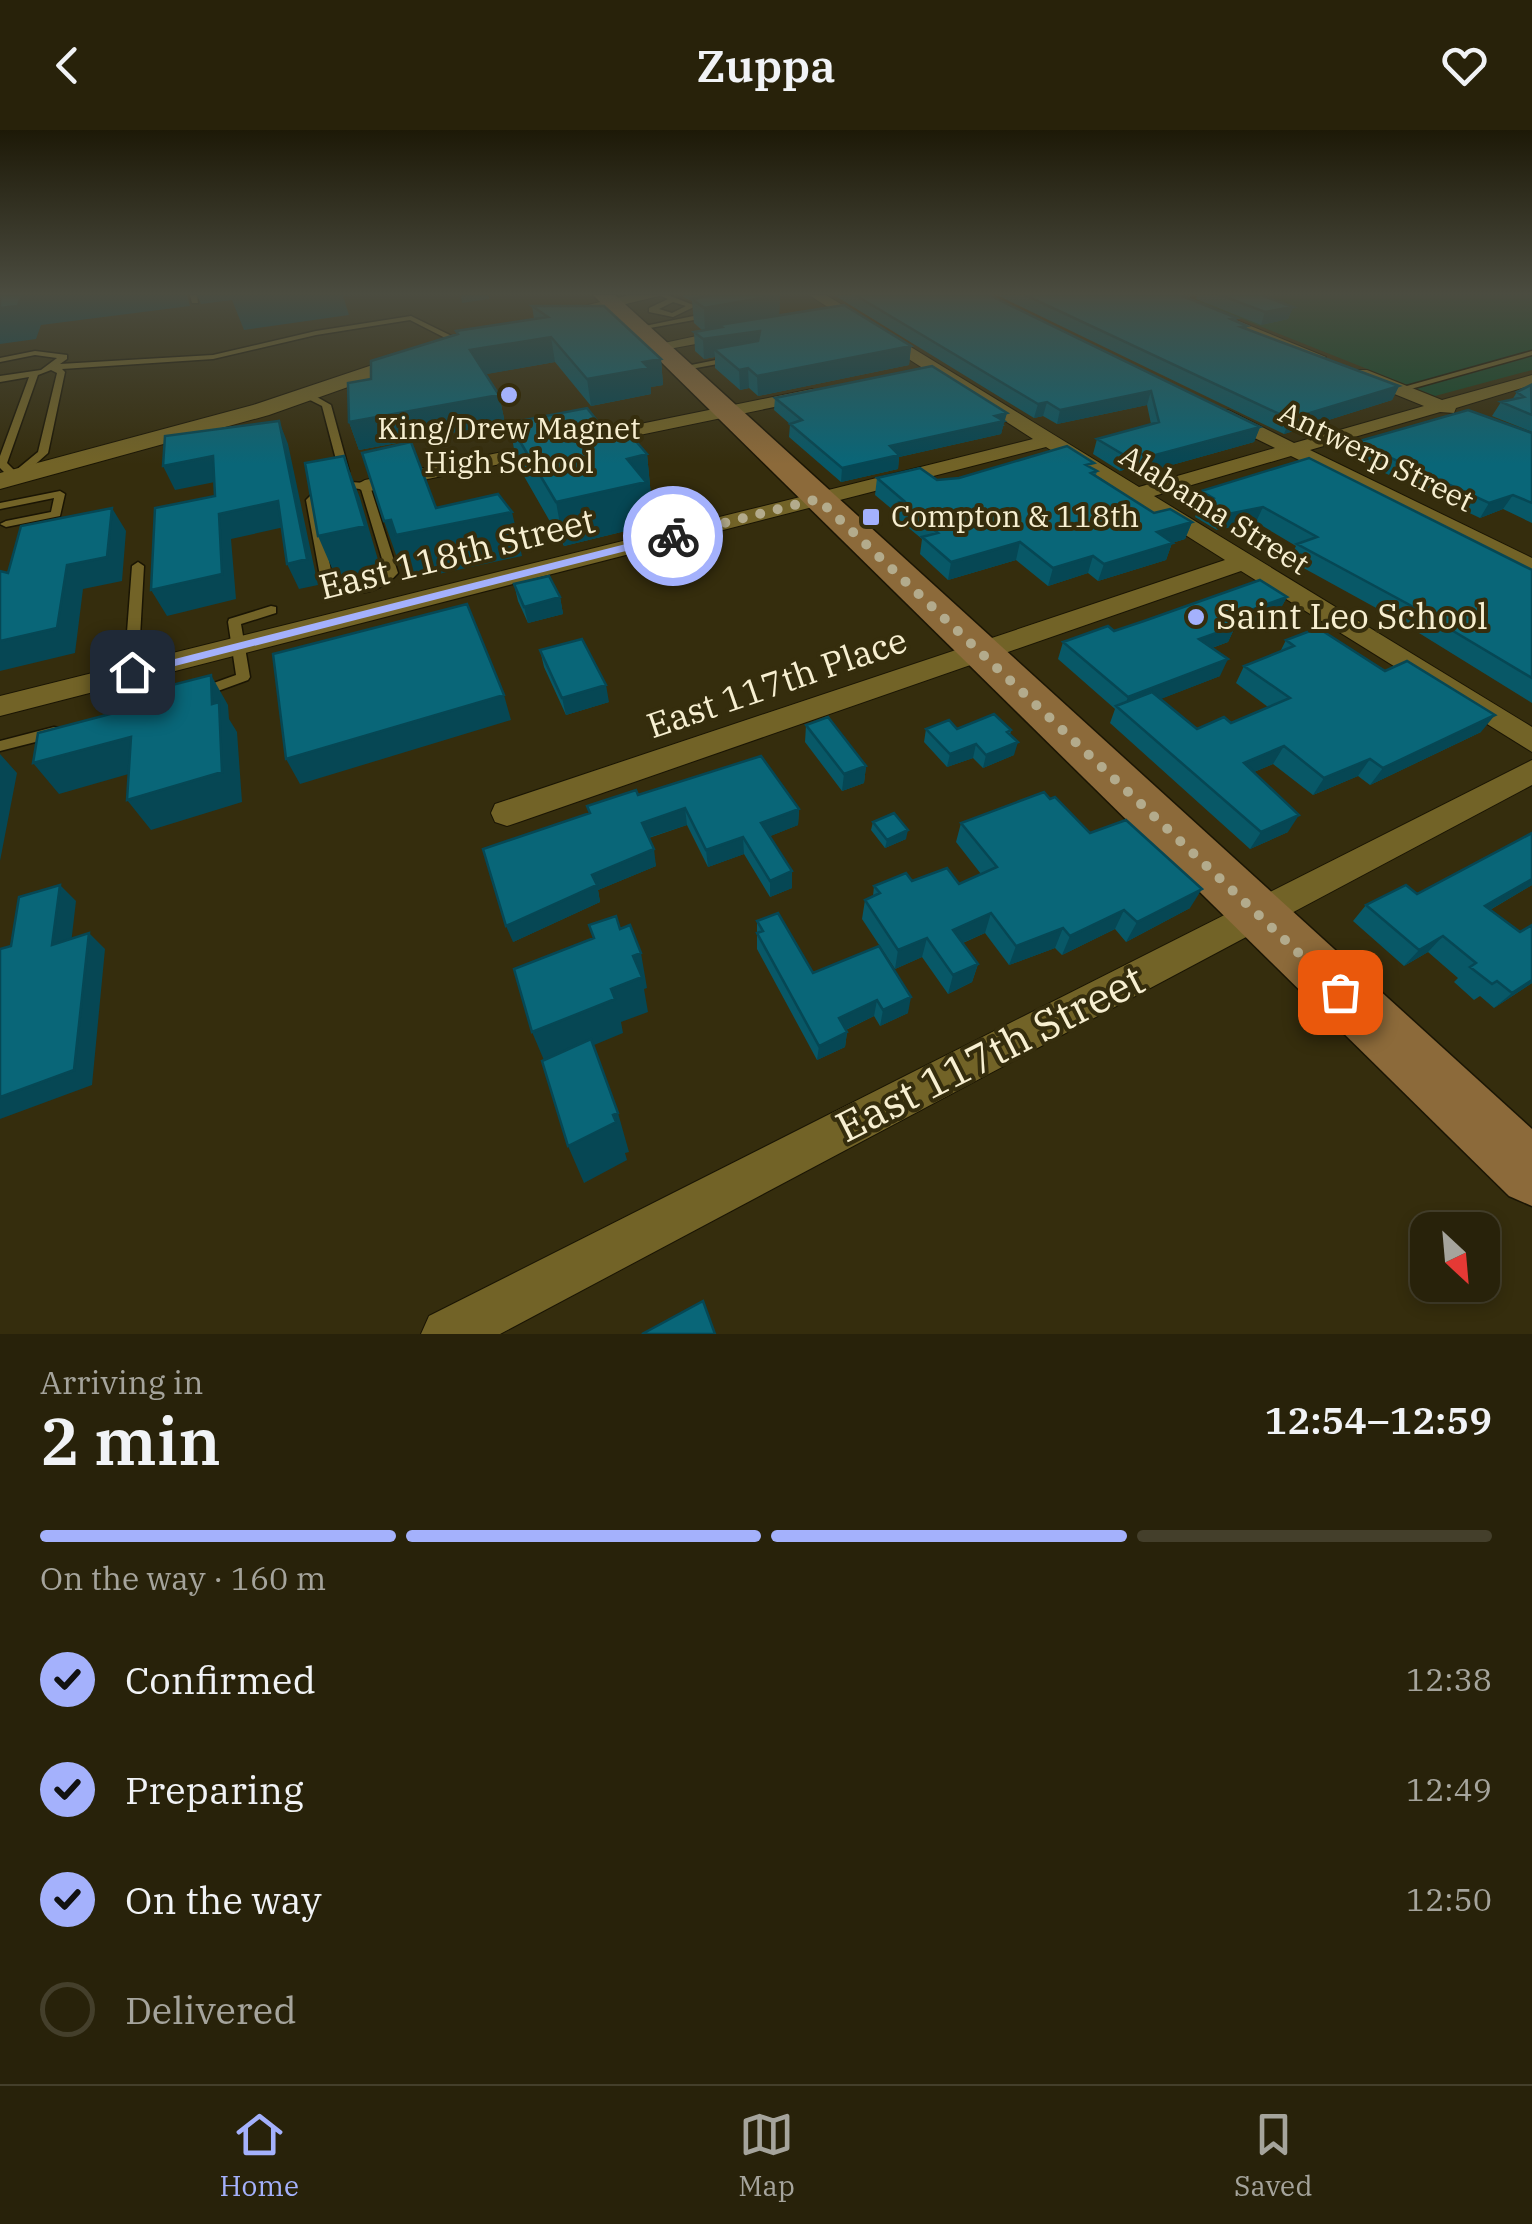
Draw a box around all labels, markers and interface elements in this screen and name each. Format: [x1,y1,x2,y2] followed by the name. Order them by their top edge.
[696,36,836,94] text: Zuppa
[40,38,95,93] icon: back
[1437,38,1492,93] icon: heart
[498,384,520,406] marker: King/Drew Magnet High School
[1273,392,1481,520] street label: Antwerp Street
[377,408,641,481] place label: King/Drew Magnet High School
[1113,435,1317,583] street label: Alabama Street
[623,486,723,586] courier
[891,496,1139,535] place label: Compton & 118th
[314,497,599,610] street label: East 118th Street
[860,506,882,528] marker: Compton & 118th
[646,509,701,564] icon: bike
[1216,593,1488,639] place label: Saint Leo School
[1185,606,1207,628] marker: Saint Leo School
[641,616,913,748] street label: East 117th Place
[90,630,175,715] pin
[105,645,160,700] icon: home
[1298,950,1383,1035] pin
[826,951,1153,1154] street label: East 117th Street
[1313,965,1368,1020] icon: bag
[1410,1212,1500,1302] north arrow
[1410,1212,1500,1302] map controls
[40,1361,203,1403] text: Arriving in
[1265,1395,1492,1444] text: 12:54–12:59
[40,1398,221,1483] text: 2 min
[40,1557,326,1599] text: On the way · 160 m
[40,1652,95,1707] icon: check
[125,1655,316,1704] text: Confirmed
[1406,1658,1492,1700] text: 12:38
[40,1762,95,1817] icon: check
[125,1765,304,1814] text: Preparing
[1406,1768,1492,1810] text: 12:49
[40,1872,95,1927] icon: check
[125,1875,322,1924] text: On the way
[1406,1878,1492,1920] text: 12:50
[125,1985,297,2034] text: Delivered
[220,2107,299,2204] tab: Home
[738,2107,795,2204] tab: Map
[1234,2107,1312,2204] tab: Saved

